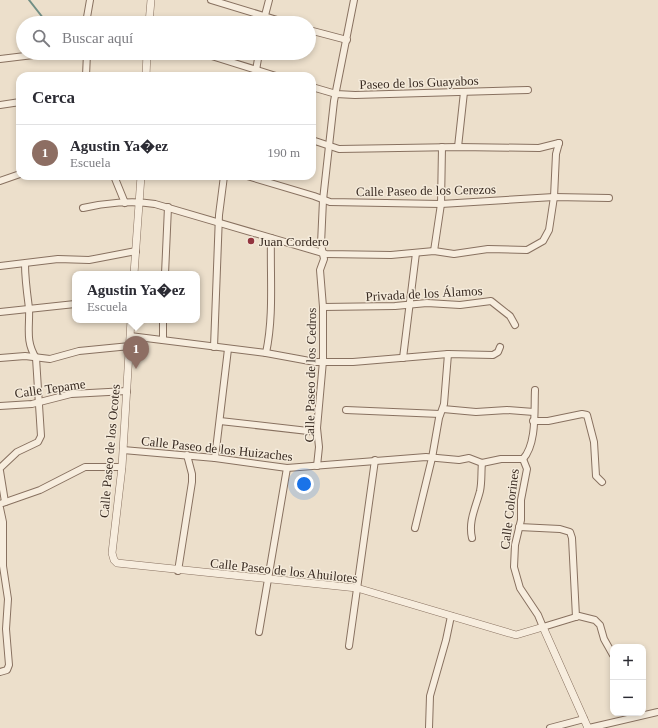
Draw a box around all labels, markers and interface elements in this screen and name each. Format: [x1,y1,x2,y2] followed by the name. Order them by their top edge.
[16,16,316,60] search box
[30,27,52,49] icon: search
[62,30,133,46] text: Buscar aquí
[359,73,479,92] street label: Paseo de los Guayabos
[32,88,75,107] text: Cerca
[70,138,168,154] text: Agustin Ya�ez
[42,145,48,160] text: 1
[267,145,300,160] text: 190 m
[70,155,110,170] text: Escuela
[356,182,496,199] street label: Calle Paseo de los Cerezos
[259,234,329,249] place label: Juan Cordero
[246,236,256,246] marker: Juan Cordero
[72,271,200,323] popup
[87,282,185,298] text: Agustin Ya�ez
[365,283,483,304] street label: Privada de los Álamos
[87,299,127,314] text: Escuela
[302,307,319,443] street label: Calle Paseo de los Cedros
[123,336,149,369] pin: 1
[14,376,87,401] street label: Calle Tepame
[96,383,123,519] street label: Calle Paseo de los Ocotes
[140,433,293,464] street label: Calle Paseo de los Huizaches
[497,468,522,550] street label: Calle Colorines
[294,474,314,494] your location
[210,555,358,586] street label: Calle Paseo de los Ahuilotes
[610,644,646,716] map controls
[610,644,646,680] button: +
[610,680,646,716] button: −

